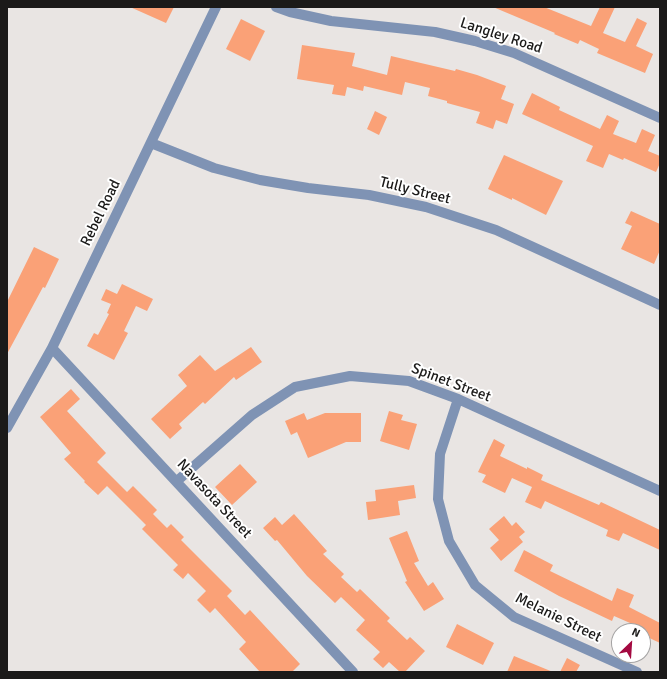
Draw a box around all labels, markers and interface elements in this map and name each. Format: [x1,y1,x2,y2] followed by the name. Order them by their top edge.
[458,14,544,58] street label: Langley Road
[378,174,452,208] street label: Tully Street
[77,177,125,249] street label: Rebel Road
[409,360,493,406] street label: Spinet Street
[173,456,255,542] street label: Navasota Street
[512,589,604,647] street label: Melanie Street
[611,623,651,663] north arrow
[630,625,642,640] text: N

